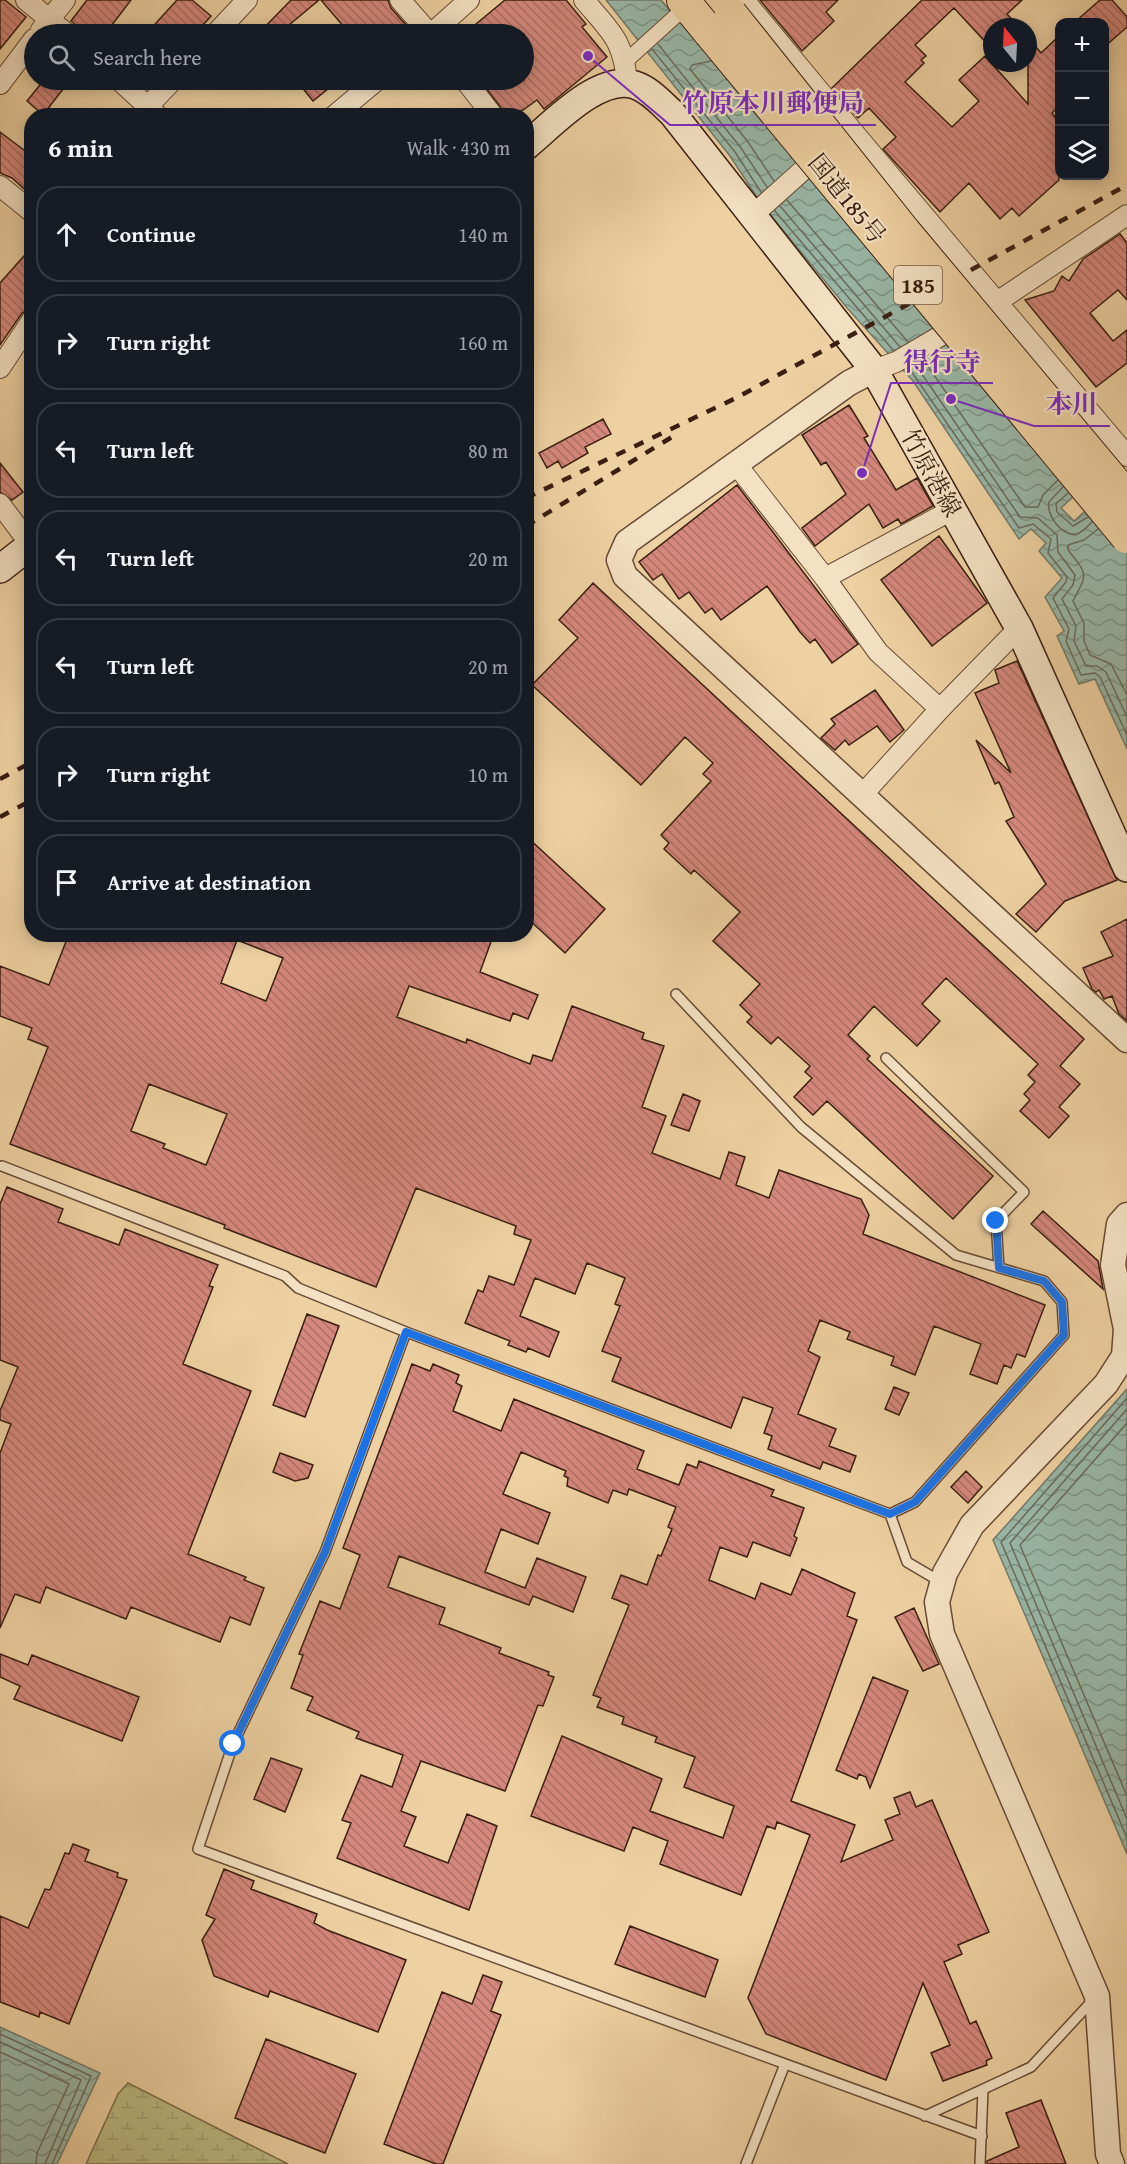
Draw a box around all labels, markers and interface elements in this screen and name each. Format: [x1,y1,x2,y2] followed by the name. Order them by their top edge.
[983,18,1037,72] north arrow
[1055,18,1109,180] map controls
[1055,18,1109,72] button: +
[24,24,534,90] search box
[45,41,78,74] icon: search
[93,41,202,73] text: Search here
[1055,72,1109,126] button: −
[670,81,876,125] callout: 竹原本川郵便局
[682,83,864,122] text: 竹原本川郵便局
[1055,126,1109,180] button: layers
[48,128,113,167] text: 6 min
[407,133,510,162] text: Walk · 430 m
[800,146,895,251] street label: 国道185号
[50,218,83,251] icon: ahead
[107,218,196,250] text: Continue
[458,220,508,249] text: 140 m
[894,266,942,304] road number: 185
[50,326,83,359] icon: right
[107,326,210,358] text: Turn right
[458,328,508,357] text: 160 m
[891,339,993,383] callout: 得行寺
[903,342,981,381] text: 得行寺
[1034,382,1110,426] callout: 本川
[1046,384,1098,423] text: 本川
[893,422,970,523] street label: 竹原港線
[50,434,83,467] icon: left
[107,434,194,466] text: Turn left
[468,436,508,465] text: 80 m
[50,542,83,575] icon: left
[107,542,194,574] text: Turn left
[468,544,508,573] text: 20 m
[50,650,83,683] icon: left
[107,650,194,682] text: Turn left
[468,652,508,681] text: 20 m
[50,758,83,791] icon: right
[107,758,210,790] text: Turn right
[468,760,508,789] text: 10 m
[50,866,83,899] icon: arrive
[107,866,311,898] text: Arrive at destination
[982,1207,1008,1233] route end
[219,1730,245,1756] route start

